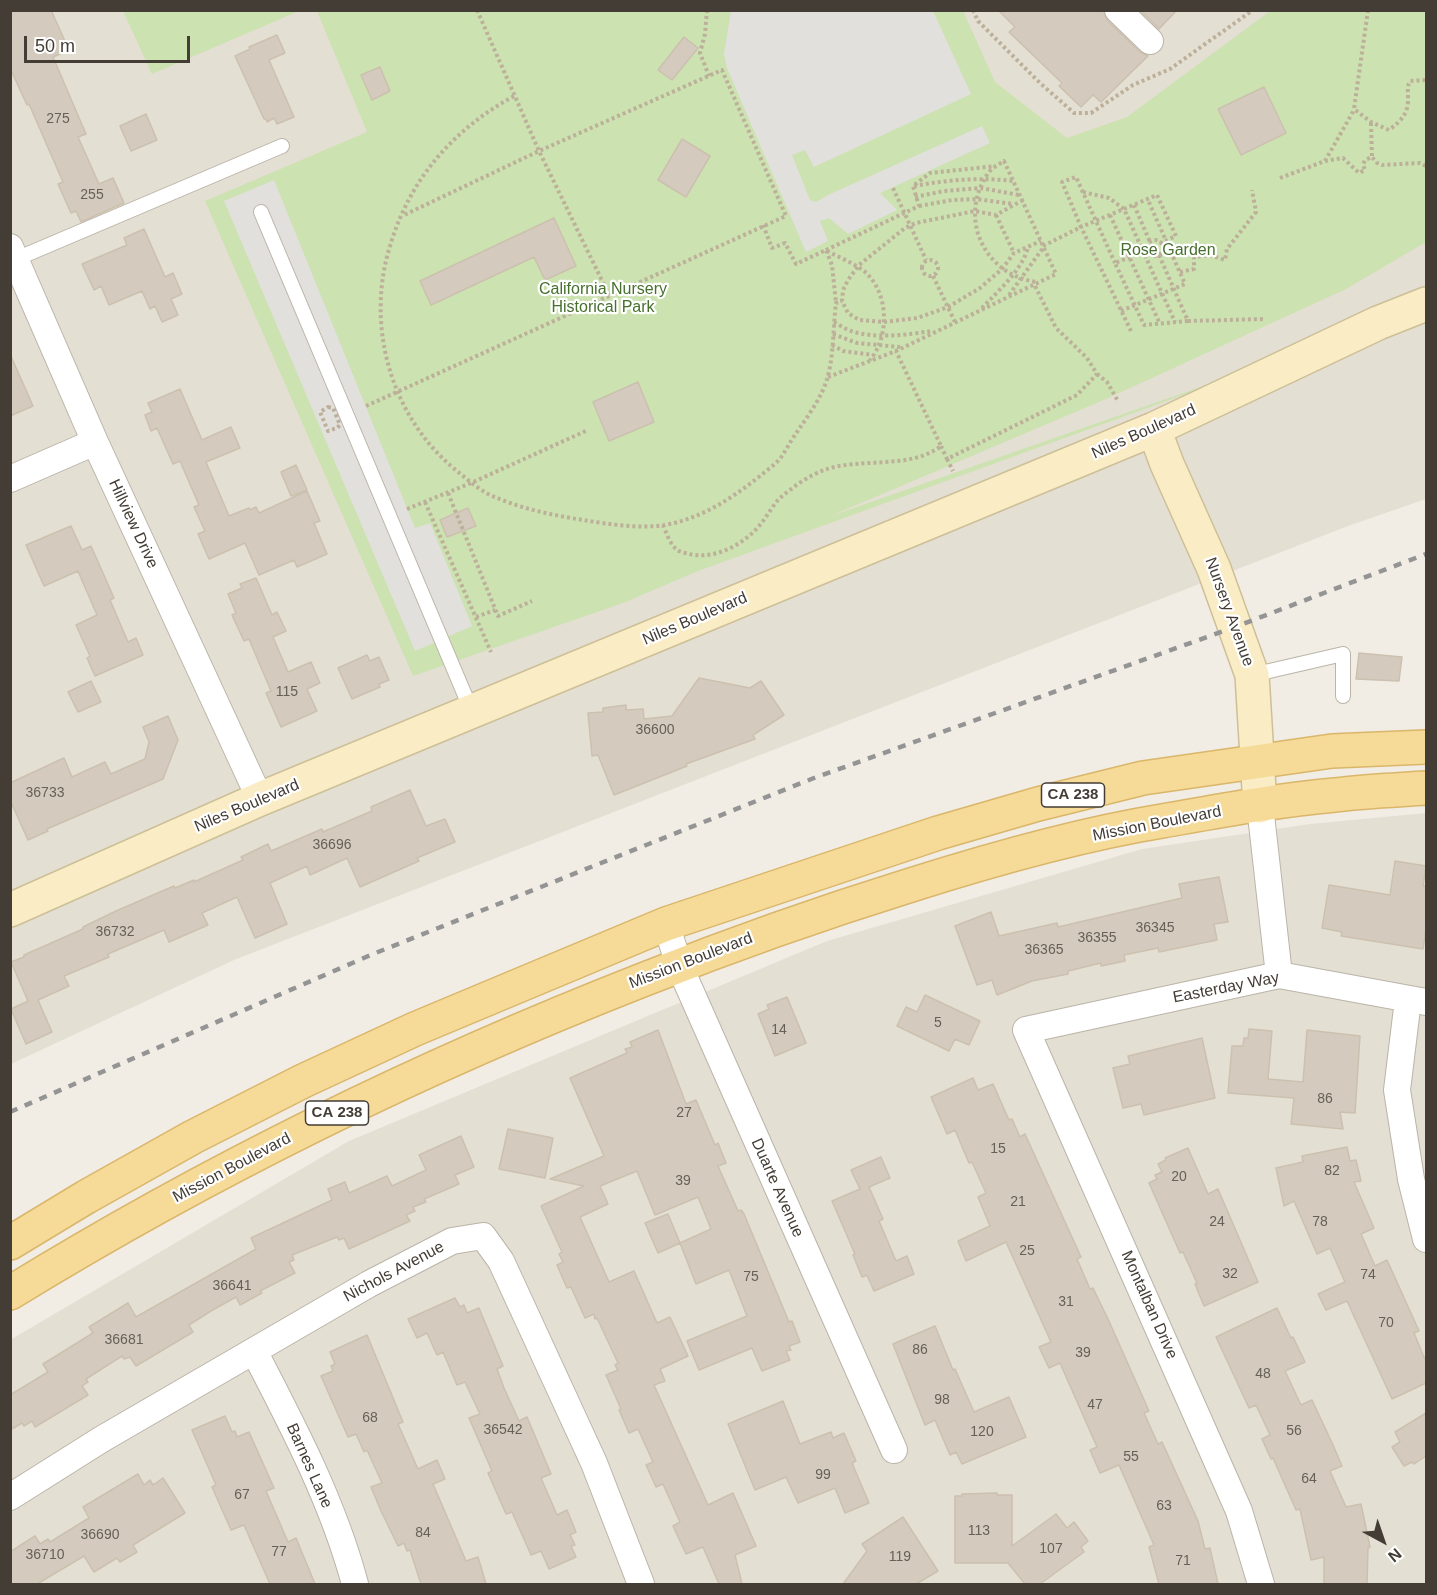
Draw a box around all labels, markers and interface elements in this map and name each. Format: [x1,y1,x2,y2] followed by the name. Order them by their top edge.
[27,24,194,62] scale bar
[35,36,75,56] text: 50 m
[46,111,70,127] house number: 275
[80,187,104,203] house number: 255
[1120,241,1216,261] park label: Rose Garden
[539,280,667,318] park label: California Nursery Historical Park
[1089,400,1199,464] street label: Niles Boulevard
[104,476,162,572] street label: Hillview Drive
[1200,555,1258,669] street label: Nursery Avenue
[640,588,750,650] street label: Niles Boulevard
[276,684,298,700] house number: 115
[636,722,674,738] house number: 36600
[192,775,302,837] street label: Niles Boulevard
[1042,783,1104,807] road number: CA 238
[26,785,64,801] house number: 36733
[1091,802,1223,846] street label: Mission Boulevard
[313,837,351,853] house number: 36696
[1136,920,1174,936] house number: 36345
[96,924,134,940] house number: 36732
[627,929,755,993] street label: Mission Boulevard
[1078,930,1116,946] house number: 36355
[1025,942,1063,958] house number: 36365
[1171,968,1281,1008] street label: Easterday Way
[934,1015,942,1031] house number: 5
[771,1022,787,1038] house number: 14
[1317,1091,1333,1107] house number: 86
[306,1101,368,1125] road number: CA 238
[676,1105,692,1121] house number: 27
[170,1129,294,1207] street label: Mission Boulevard
[747,1135,807,1241] street label: Duarte Avenue
[990,1141,1006,1157] house number: 15
[1324,1163,1340,1179] house number: 82
[1171,1169,1187,1185] house number: 20
[675,1173,691,1189] house number: 39
[1010,1194,1026,1210] house number: 21
[1209,1214,1225,1230] house number: 24
[1312,1214,1328,1230] house number: 78
[341,1237,447,1307] street label: Nichols Avenue
[1019,1243,1035,1259] house number: 25
[1117,1248,1181,1362] street label: Montalban Drive
[1222,1266,1238,1282] house number: 32
[1360,1267,1376,1283] house number: 74
[743,1269,759,1285] house number: 75
[213,1278,251,1294] house number: 36641
[1058,1294,1074,1310] house number: 31
[1378,1315,1394,1331] house number: 70
[105,1332,143,1348] house number: 36681
[912,1342,928,1358] house number: 86
[1075,1345,1091,1361] house number: 39
[1255,1366,1271,1382] house number: 48
[934,1392,950,1408] house number: 98
[1087,1397,1103,1413] house number: 47
[362,1410,378,1426] house number: 68
[282,1421,336,1511] street label: Barnes Lane
[484,1422,522,1438] house number: 36542
[1286,1423,1302,1439] house number: 56
[970,1424,994,1440] house number: 120
[1123,1449,1139,1465] house number: 55
[815,1467,831,1483] house number: 99
[1301,1471,1317,1487] house number: 64
[234,1487,250,1503] house number: 67
[1156,1498,1172,1514] house number: 63
[1353,1511,1413,1571] north arrow
[968,1523,990,1539] house number: 113
[415,1525,431,1541] house number: 84
[81,1527,119,1543] house number: 36690
[1039,1541,1063,1557] house number: 107
[271,1544,287,1560] house number: 77
[1385,1545,1405,1565] text: N
[26,1547,64,1563] house number: 36710
[889,1549,911,1565] house number: 119
[1175,1553,1191,1569] house number: 71

